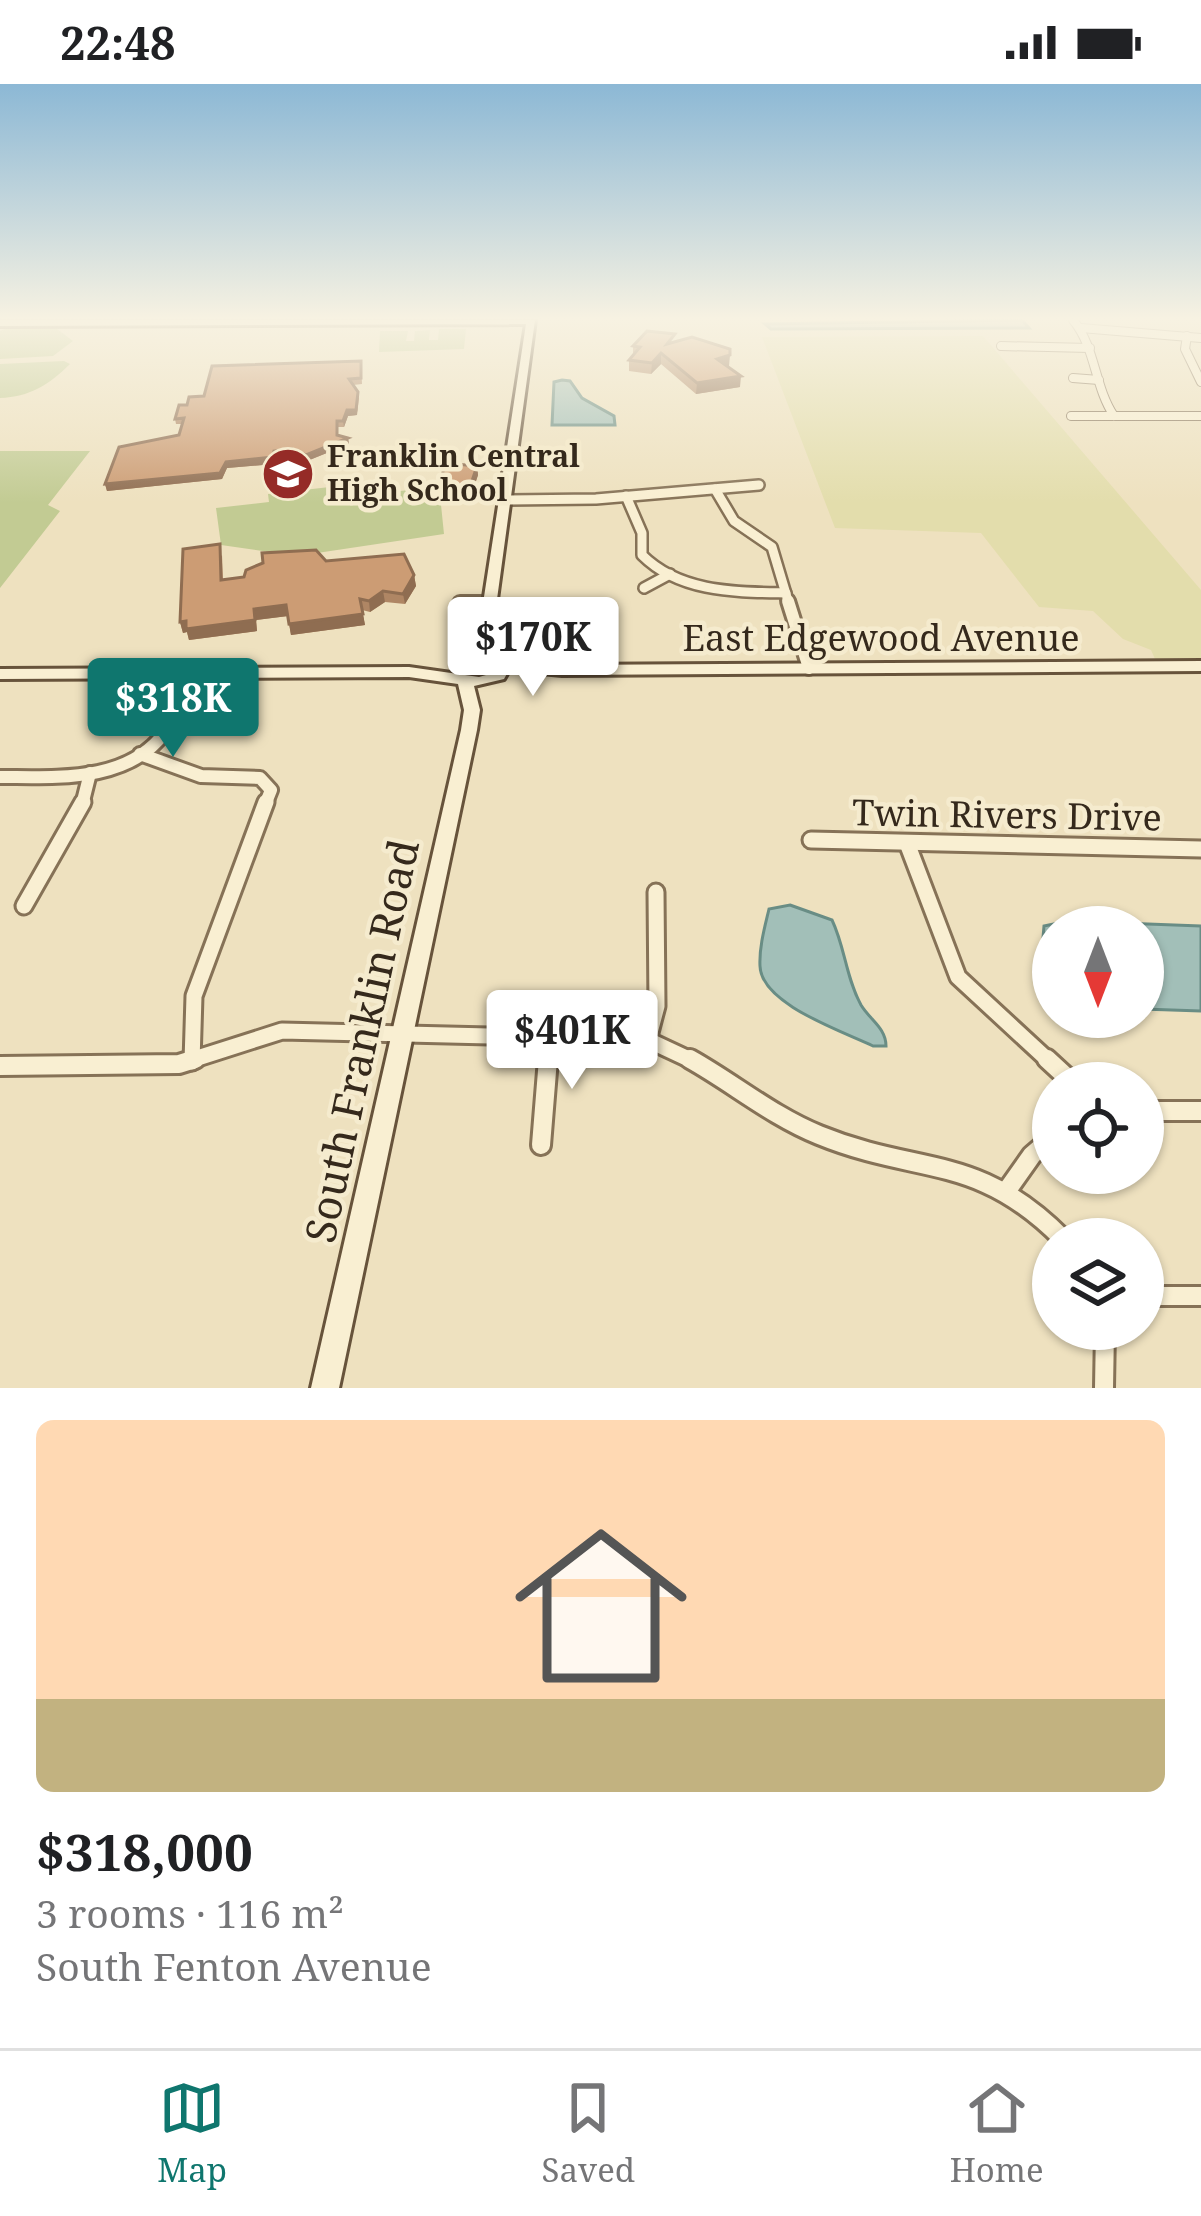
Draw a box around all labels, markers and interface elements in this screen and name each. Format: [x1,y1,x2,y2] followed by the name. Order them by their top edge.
[60,12,175,73] text: 22:48
[327,435,580,510] place label: Franklin Central High School
[260,446,316,502] school or university icon: Franklin Central High School
[449,597,617,699] pin: $170K
[475,609,591,662] text: $170K
[683,613,1079,662] street label: East Edgewood Avenue
[89,658,257,760] pin: $318K
[115,670,231,723] text: $318K
[852,787,1162,842] street label: Twin Rivers Drive
[290,834,431,1248] street label: South Franklin Road
[1032,906,1164,1038] north arrow
[1032,906,1164,1350] map controls
[488,990,656,1092] pin: $401K
[514,1002,630,1055] text: $401K
[1032,1062,1164,1194] button: locate
[1032,1218,1164,1350] button: layers
[493,1498,709,1714] icon: home
[36,1816,253,1886] text: $318,000
[36,1886,344,1939] text: 3 rooms · 116 m²
[36,1939,432,1992] text: South Fenton Avenue
[157,2075,227,2192] tab: Map
[542,2075,635,2192] tab: Saved
[950,2075,1044,2192] tab: Home

